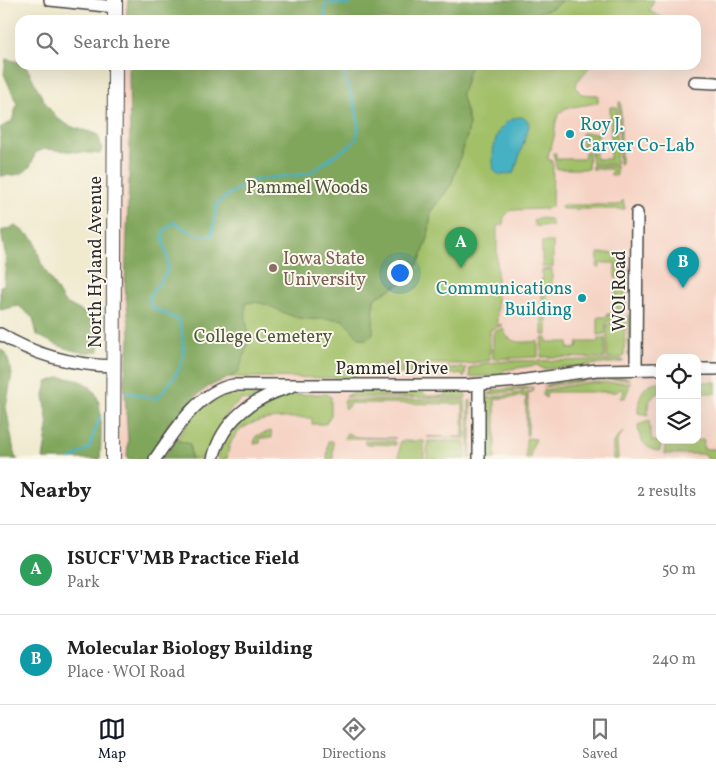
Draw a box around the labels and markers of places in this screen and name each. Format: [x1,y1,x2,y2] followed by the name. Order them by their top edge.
[580,113,695,159] place label: Roy J. Carver Co-Lab
[564,128,576,140] marker: Roy J. Carver Co-Lab
[445,227,477,268] pin: A
[283,247,366,293] place label: Iowa State University
[667,247,699,288] pin: B
[267,262,279,274] marker: Iowa State University
[436,277,572,323] place label: Communications Building
[576,292,588,304] marker: Communications Building

